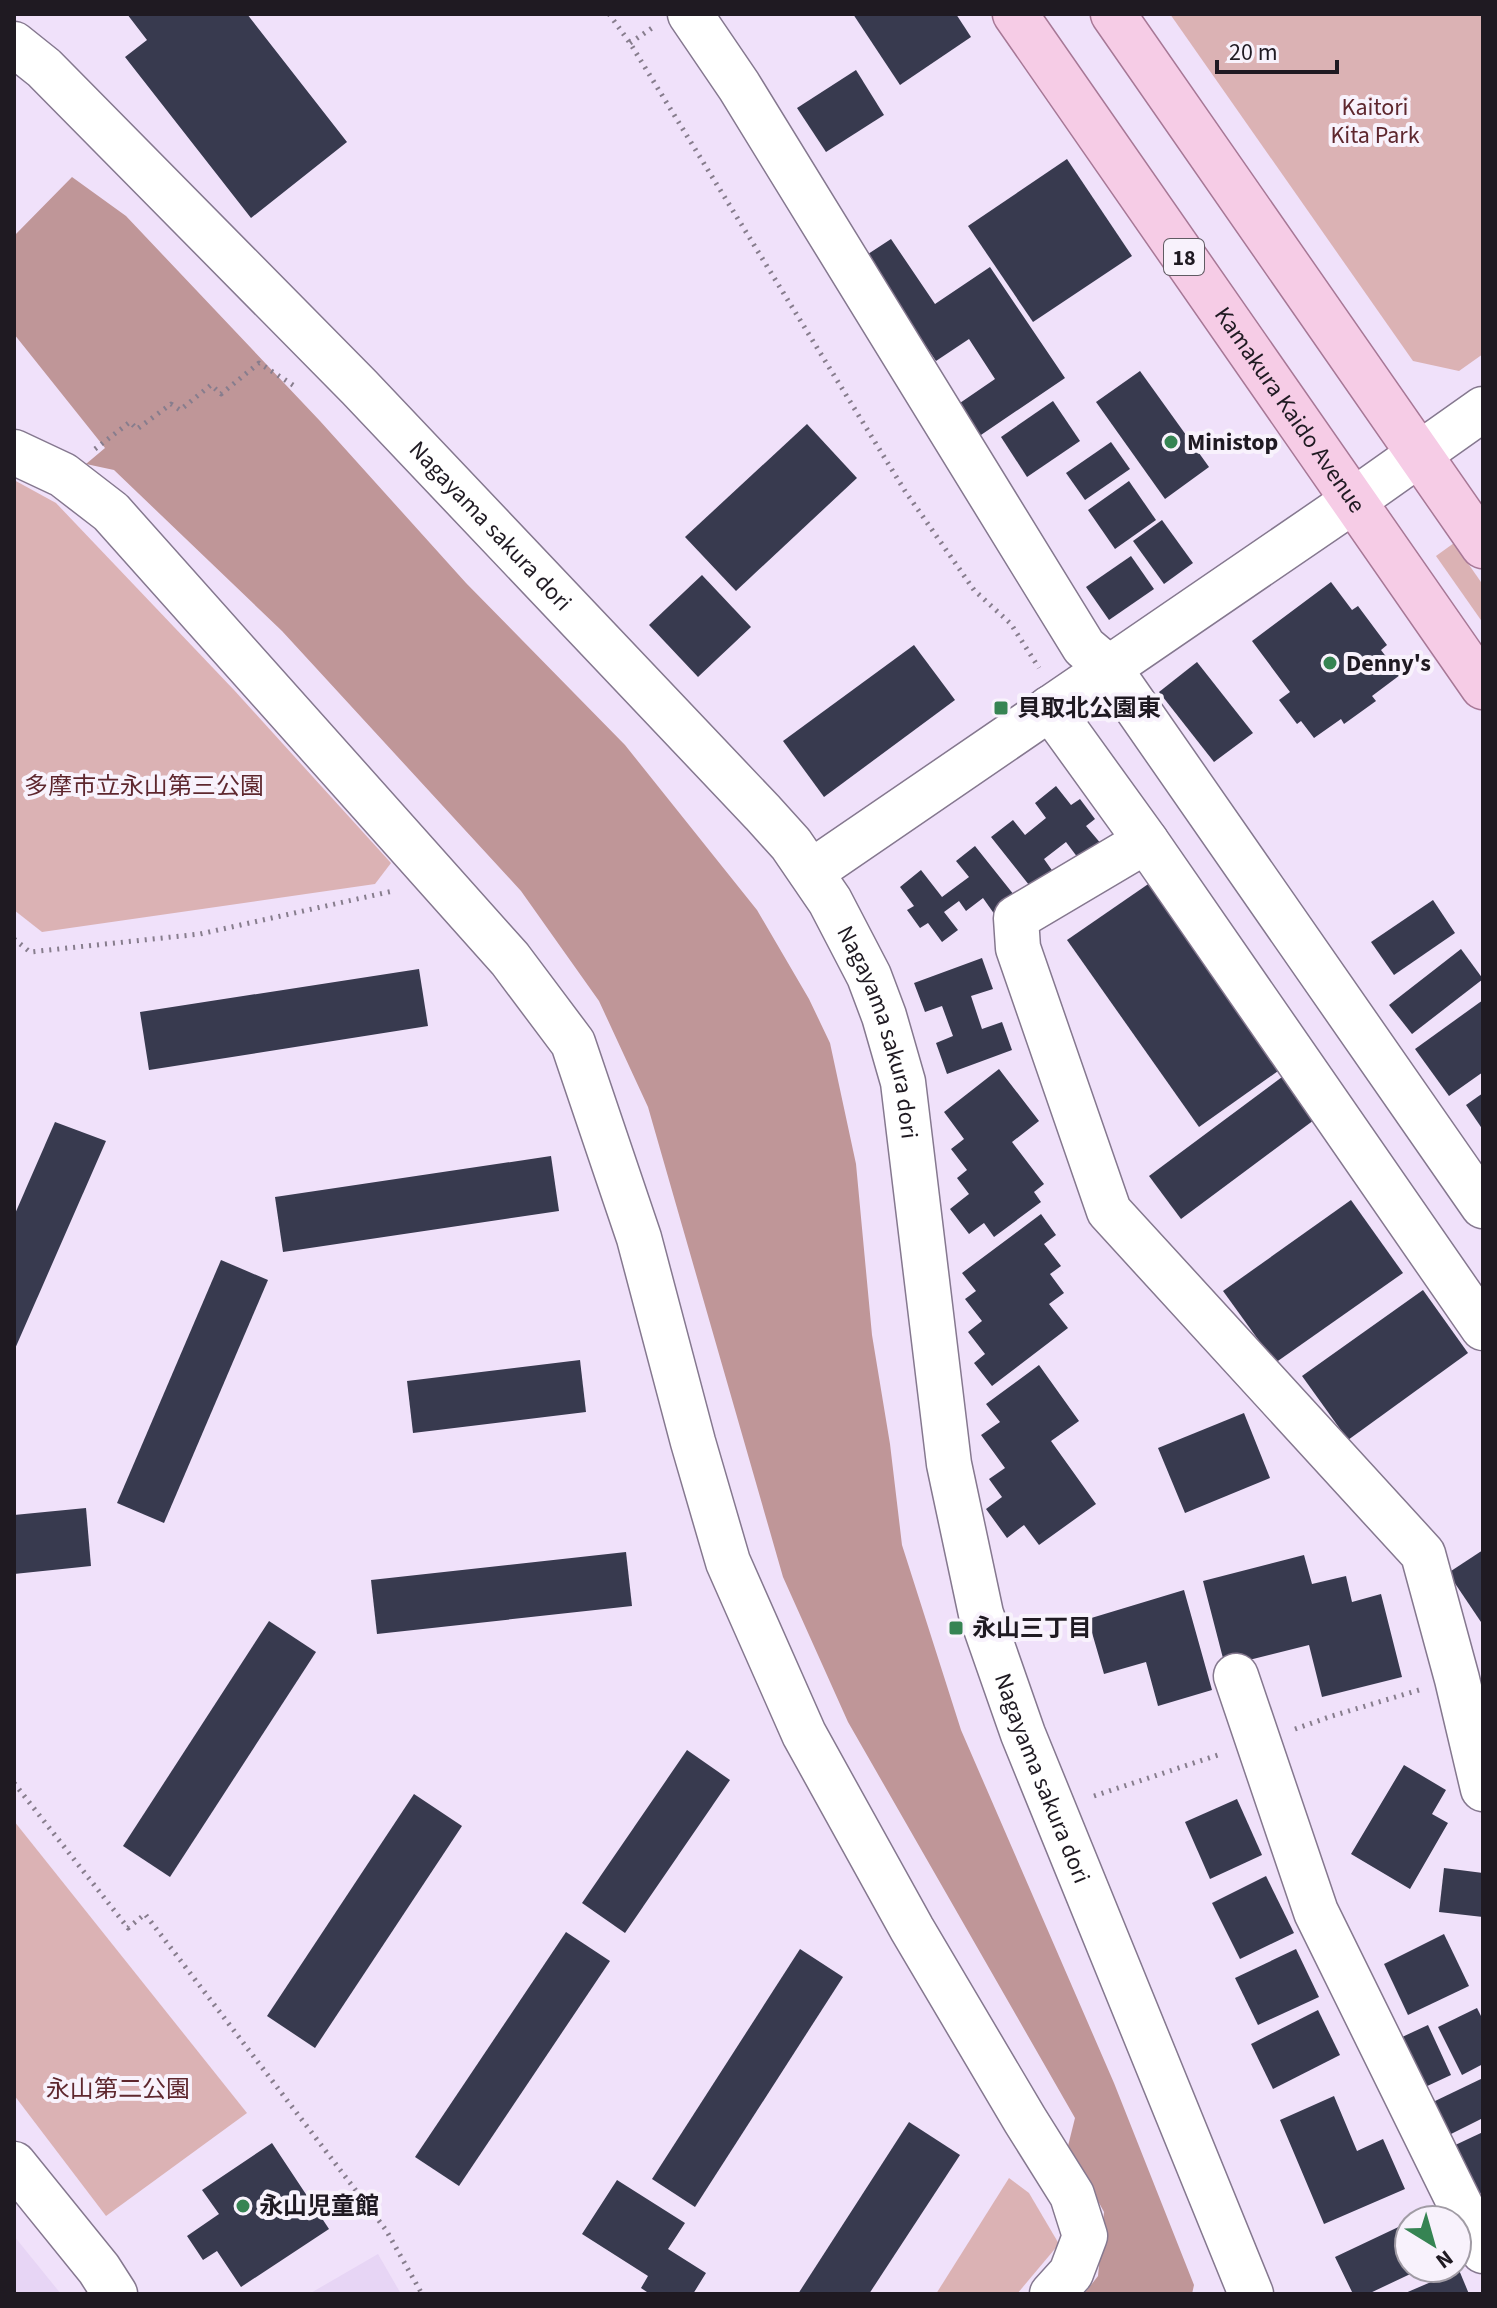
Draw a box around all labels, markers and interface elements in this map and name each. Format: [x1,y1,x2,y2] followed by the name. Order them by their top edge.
[1217,24,1337,74] scale bar
[1229,35,1278,70] text: 20 m
[1330,90,1420,153] park label: Kaitori Kita Park
[1164,239,1204,275] road number: 18
[1206,300,1374,520] street label: Kamakura Kaido Avenue
[1187,425,1278,460] place label: Ministop
[401,433,580,619] street label: Nagayama sakura dori
[1162,433,1180,451] marker: Ministop
[1346,646,1431,681] place label: Denny's
[1321,654,1339,672] marker: Denny's
[1017,691,1161,726] place label: 貝取北公園東
[992,699,1010,717] marker: 貝取北公園東
[24,769,264,804] park label: 多摩市立永山第三公園
[828,920,927,1141] street label: Nagayama sakura dori
[972,1611,1092,1646] place label: 永山三丁目
[947,1619,965,1637] marker: 永山三丁目
[985,1668,1099,1889] street label: Nagayama sakura dori
[46,2072,190,2107] park label: 永山第二公園
[259,2189,379,2224] place label: 永山児童館
[234,2197,252,2215] marker: 永山児童館
[1393,2204,1473,2284] north arrow
[1429,2242,1460,2276] text: N

